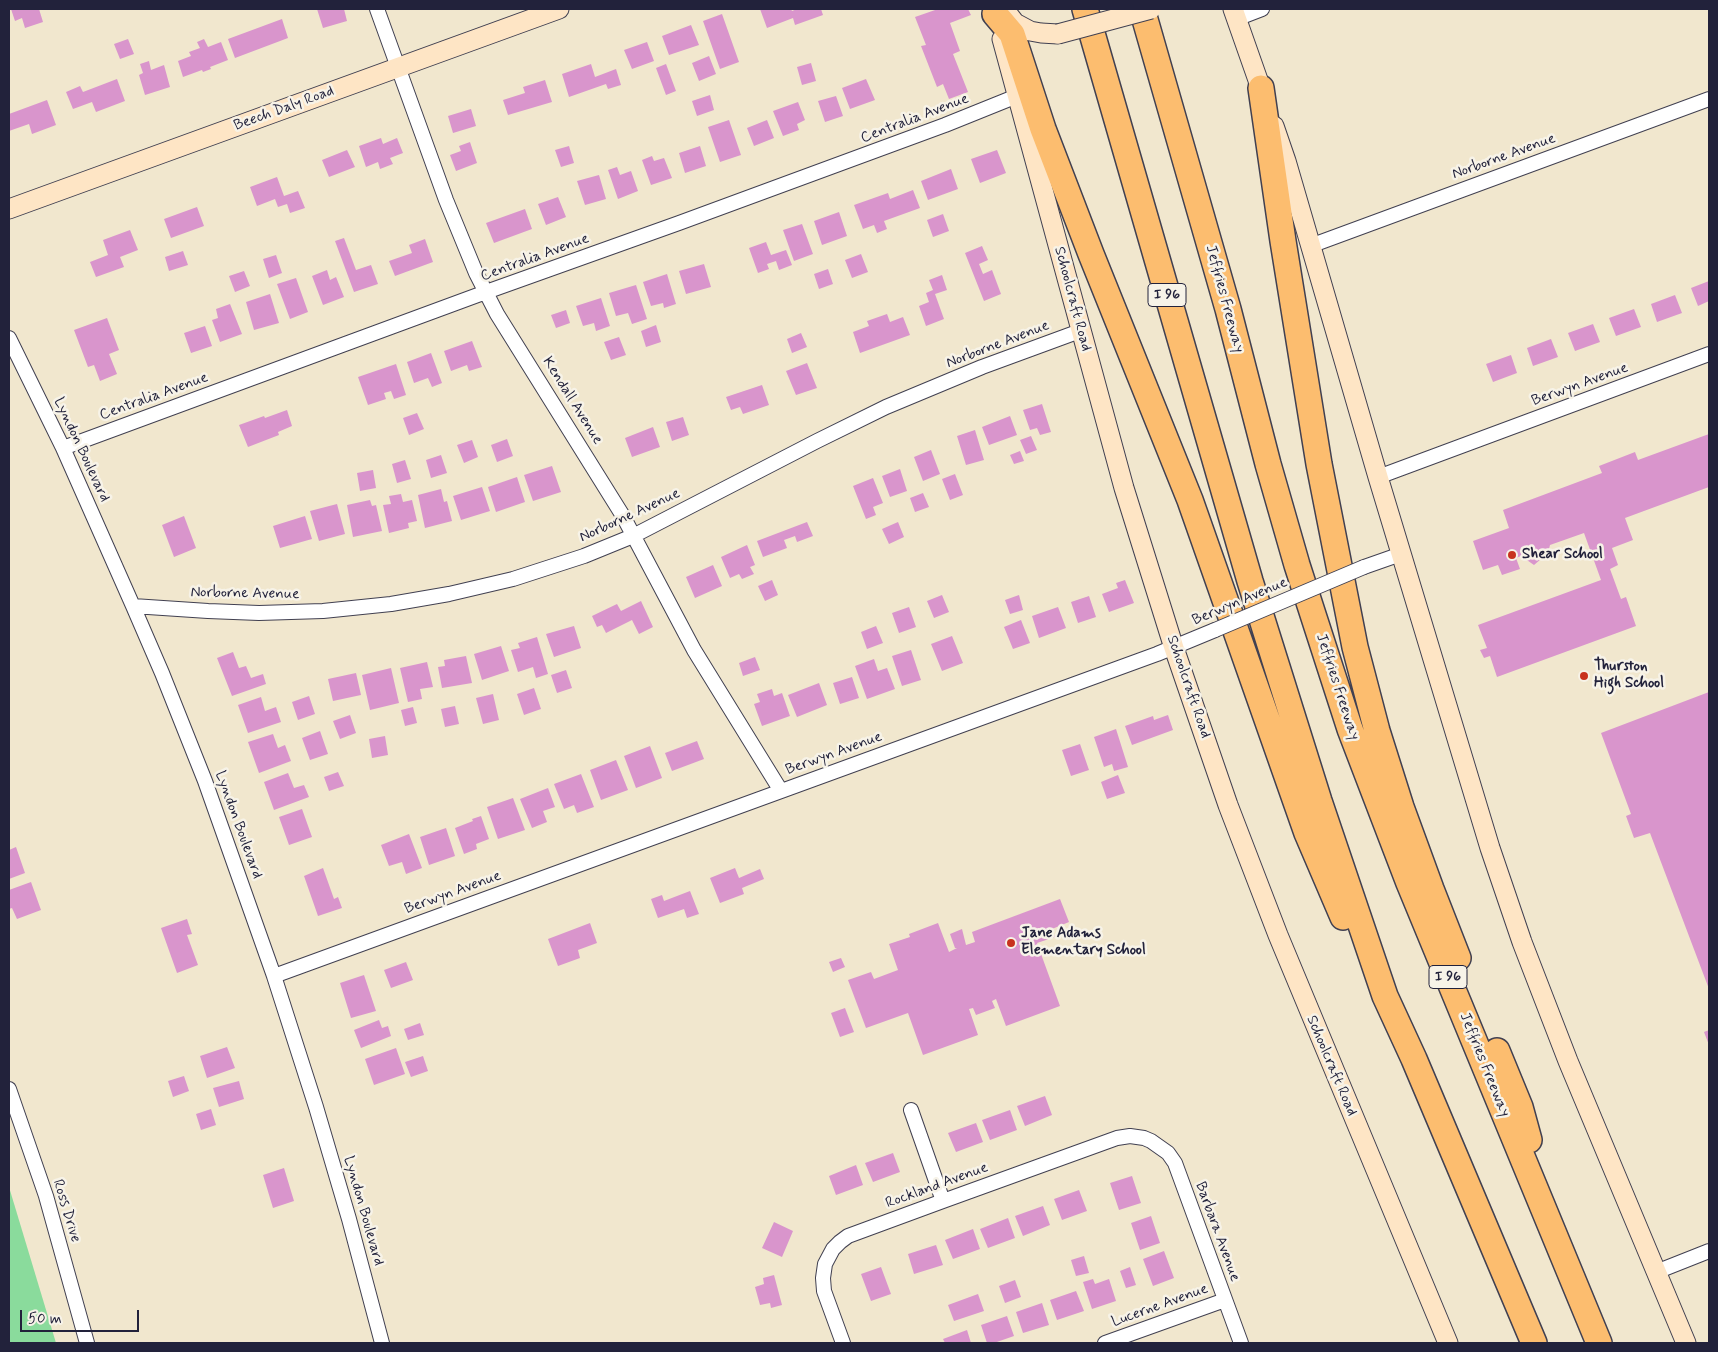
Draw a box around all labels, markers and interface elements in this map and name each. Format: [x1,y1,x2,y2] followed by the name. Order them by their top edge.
[232,83,336,135] street label: Beech Daly Road
[858,90,972,148] street label: Centralia Avenue
[1450,130,1558,184] street label: Norborne Avenue
[478,230,592,286] street label: Centralia Avenue
[1201,243,1247,355] street label: Jeffries Freeway
[1049,245,1095,353] street label: Schoolcraft Road
[1148,284,1186,306] road number: I 96
[944,317,1052,373] street label: Norborne Avenue
[538,354,606,448] street label: Kendall Avenue
[1529,359,1631,411] street label: Berwyn Avenue
[97,369,211,425] street label: Centralia Avenue
[49,395,113,505] street label: Lyndon Boulevard
[577,485,683,547] street label: Norborne Avenue
[1522,546,1603,564] place label: Shear School
[1506,549,1518,561] marker: Shear School
[1190,574,1290,630] street label: Berwyn Avenue
[190,584,300,604] street label: Norborne Avenue
[1311,631,1363,743] street label: Jeffries Freeway
[1162,633,1214,741] street label: Schoolcraft Road
[1594,658,1664,693] place label: Thurston High School
[1578,670,1590,682] marker: Thurston High School
[783,728,885,780] street label: Berwyn Avenue
[210,769,266,881] street label: Lyndon Boulevard
[402,867,504,919] street label: Berwyn Avenue
[1021,925,1146,960] place label: Jane Adams Elementary School
[1005,937,1017,949] marker: Jane Adams Elementary School
[1429,966,1467,989] road number: I 96
[1455,1010,1513,1120] street label: Jeffries Freeway
[1302,1013,1360,1119] street label: Schoolcraft Road
[339,1154,387,1268] street label: Lyndon Boulevard
[883,1159,991,1213] street label: Rockland Avenue
[48,1177,84,1245] street label: Ross Drive
[1191,1180,1243,1284] street label: Barbara Avenue
[1109,1280,1211,1332] street label: Lucerne Avenue
[22,1300,141,1332] scale bar
[28,1309,62,1329] text: 50 m

